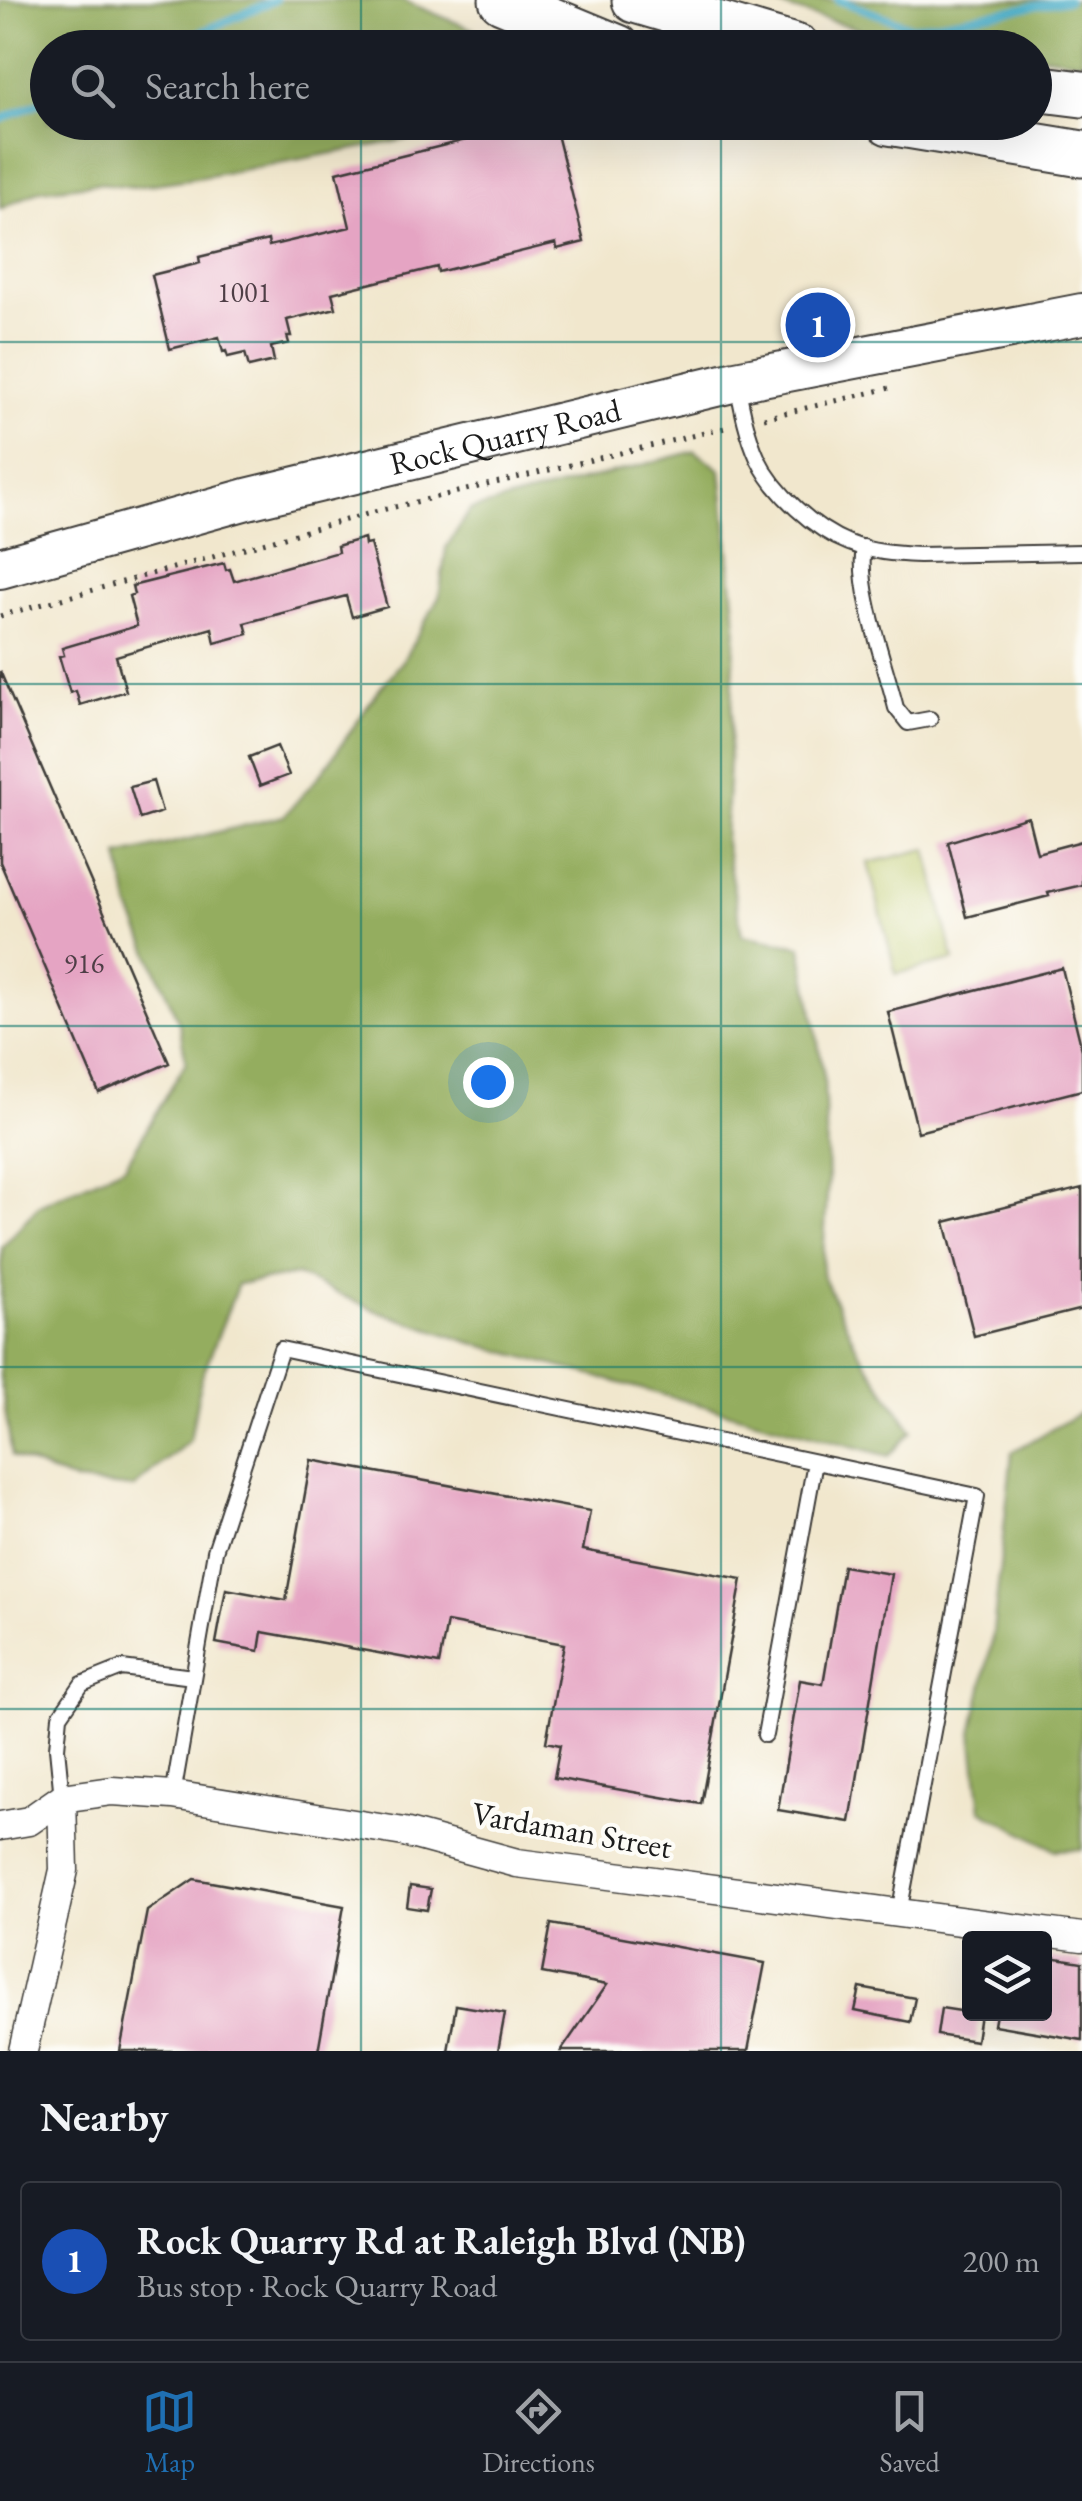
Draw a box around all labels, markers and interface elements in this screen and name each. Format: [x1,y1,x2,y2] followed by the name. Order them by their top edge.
[30,30,1052,140] search box
[65,58,120,113] icon: search
[145,61,310,110] text: Search here
[217,274,271,310] house number: 1001
[786,288,850,362] pin: 1
[385,388,626,485] street label: Rock Quarry Road
[64,945,104,981] house number: 916
[463,1057,514,1108] your location
[469,1792,675,1868] street label: Vardaman Street
[962,1931,1052,2021] map controls
[962,1931,1052,2021] button: layers
[40,2089,169,2144] text: Nearby
[137,2216,745,2265] text: Rock Quarry Rd at Raleigh Blvd (NB)
[66,2240,83,2282] text: 1
[963,2240,1040,2282] text: 200 m
[137,2265,497,2307] text: Bus stop · Rock Quarry Road
[142,2384,197,2480] tab: Map
[482,2384,595,2480] tab: Directions
[880,2384,940,2480] tab: Saved

